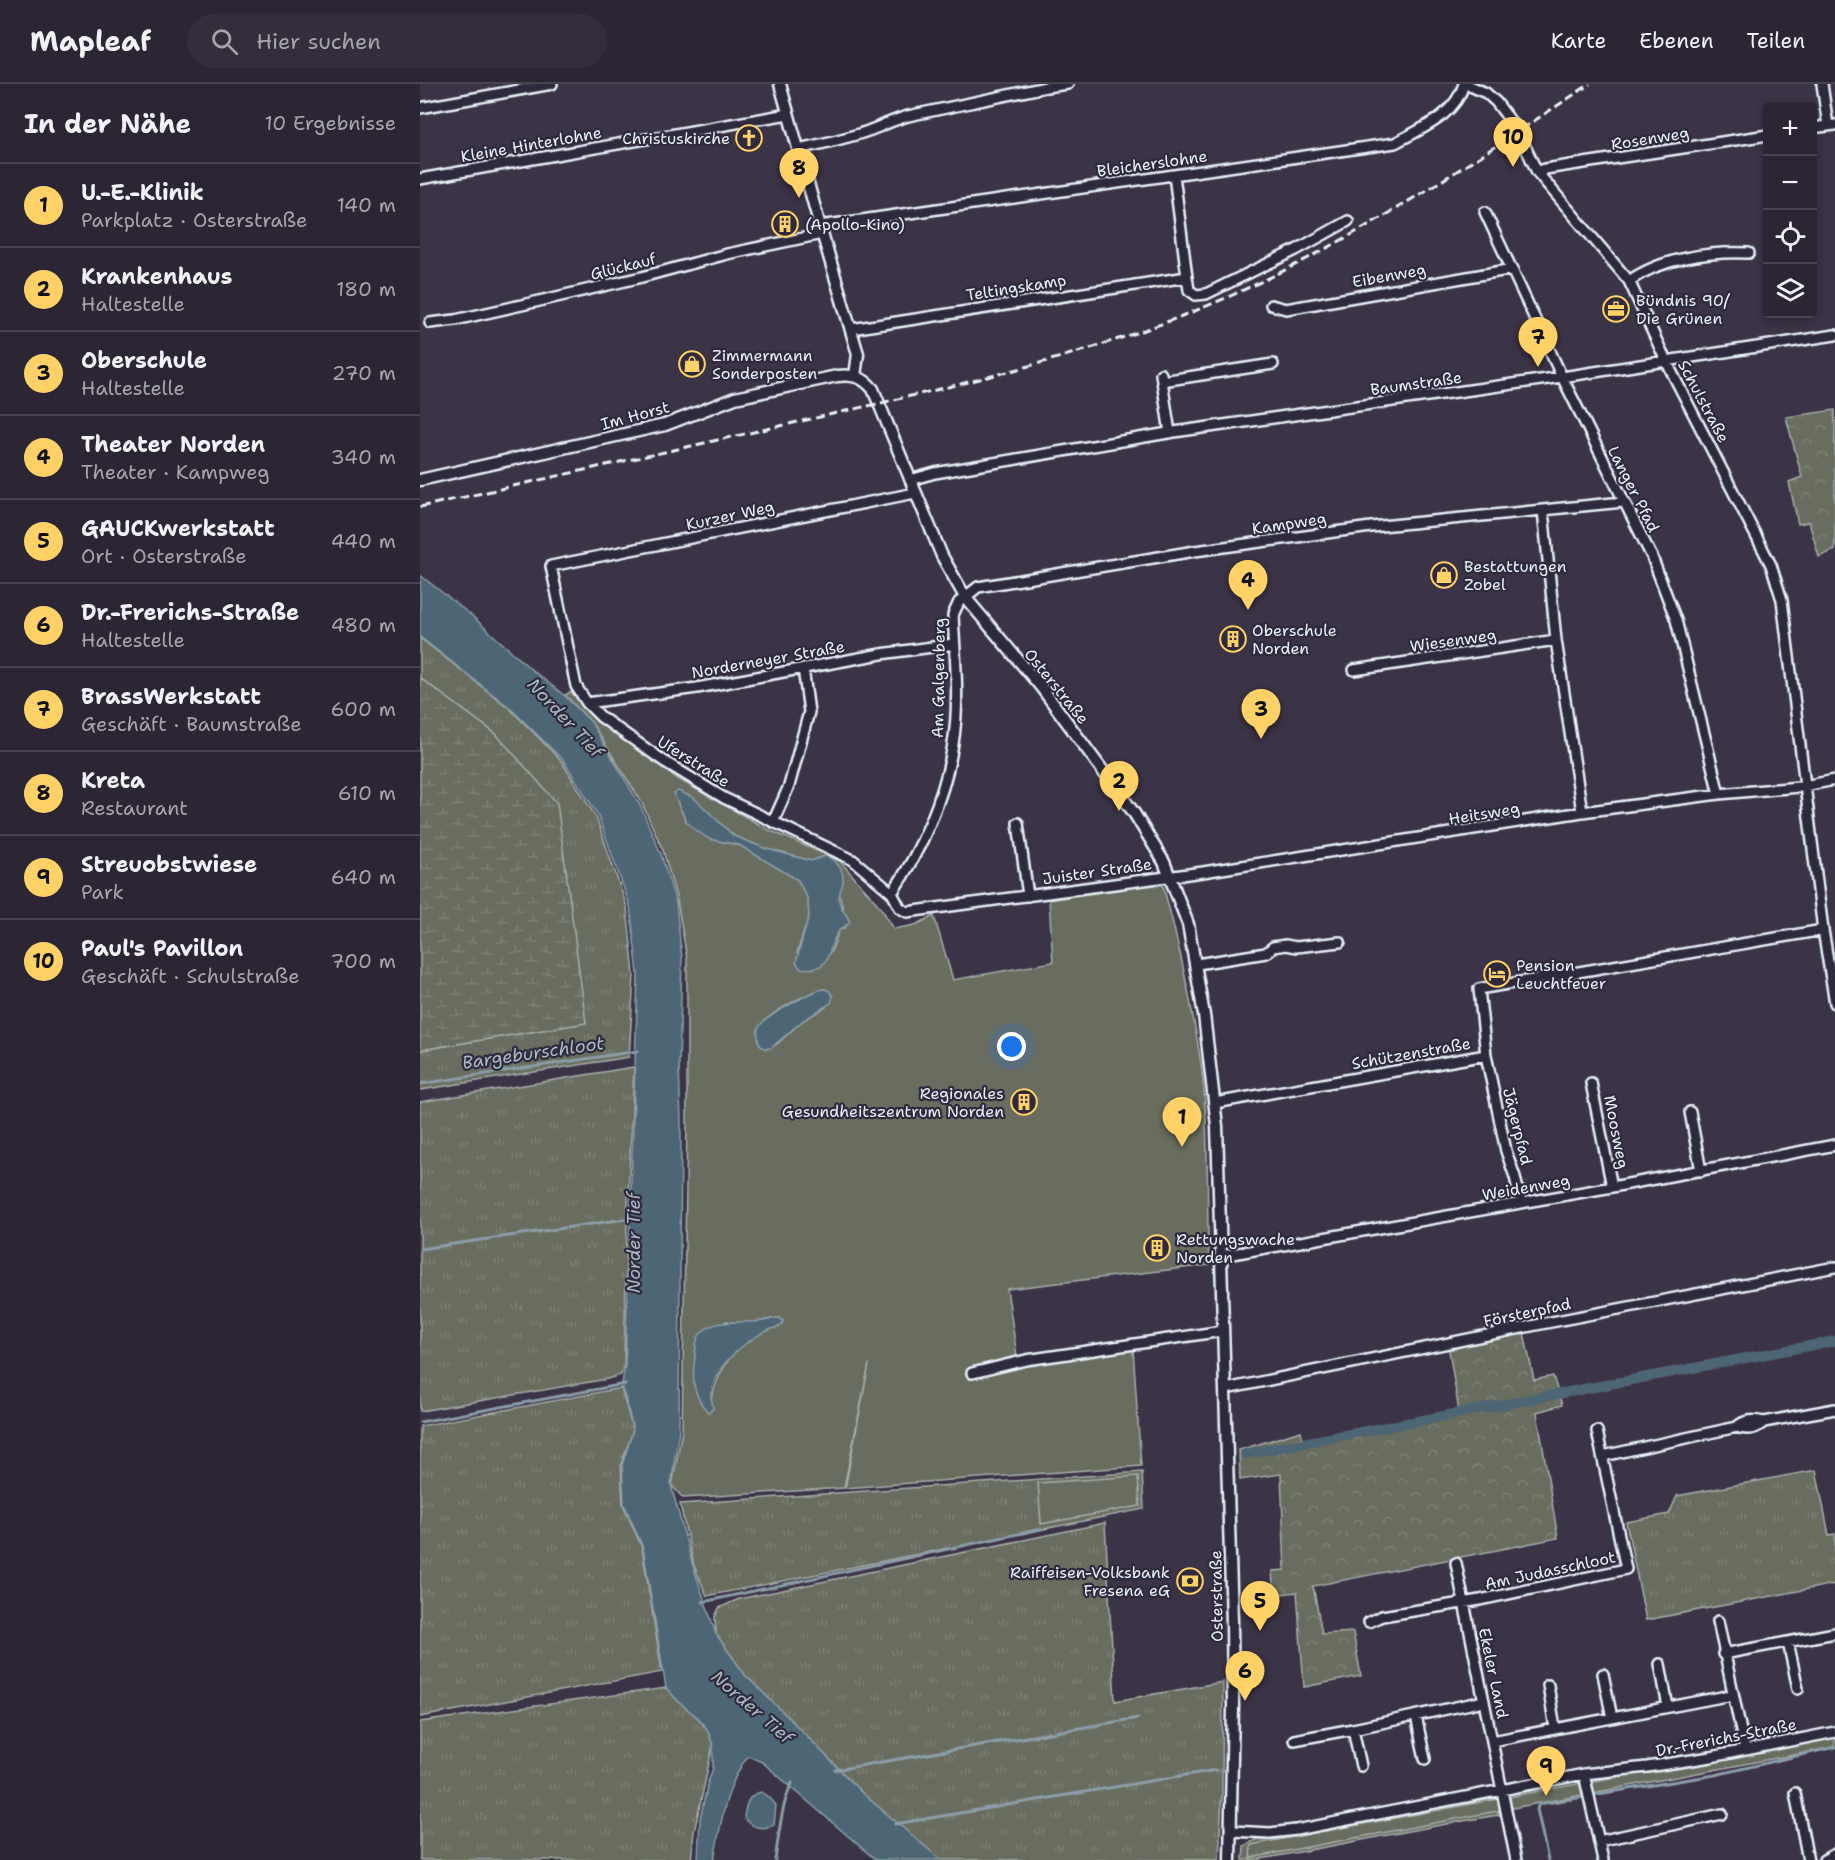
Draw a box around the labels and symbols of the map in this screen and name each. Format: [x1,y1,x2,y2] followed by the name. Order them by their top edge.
[1494,118,1532,167] pin: 10
[459,122,603,167] street label: Kleine Hinterlohne
[1610,122,1691,155] street label: Rosenweg
[734,123,764,153] church icon: Christuskirche
[622,128,730,149] place label: Christuskirche
[1096,145,1209,182] street label: Bleicherslohne
[780,148,818,198] pin: 8
[770,209,800,239] building icon: (Apollo-Kino)
[805,214,905,235] place label: (Apollo-Kino)
[588,248,659,285] street label: Glückauf
[1351,259,1428,292] street label: Eibenweg
[965,269,1068,306] street label: Teltingskamp
[1636,290,1730,329] place label: Bündnis 90/ Die Grünen
[1601,294,1631,324] office icon: Bündnis 90/ Die Grünen
[1518,318,1558,367] pin: 7
[712,345,818,384] place label: Zimmermann Sonderposten
[677,349,707,379] shop icon: Zimmermann Sonderposten
[1673,356,1734,446] street label: Schulstraße
[1369,367,1463,400] street label: Baumstraße
[598,396,672,435] street label: Im Horst
[1603,443,1664,536] street label: Langer Pfad
[684,496,776,535] street label: Kurzer Weg
[1251,508,1328,539] street label: Kampweg
[1464,556,1567,595] place label: Bestattungen Zobel
[1228,560,1268,610] pin: 4
[1429,560,1459,590] shop icon: Bestattungen Zobel
[927,617,950,738] street label: Am Galgenberg
[1252,620,1337,659] place label: Oberschule Norden
[1218,624,1248,654] building icon: Oberschule Norden
[1409,624,1498,657] street label: Wiesenweg
[690,636,846,683] street label: Norderneyer Straße
[1020,644,1094,728] street label: Osterstraße
[522,673,610,765] water label: Norder Tief
[1242,690,1280,739] pin: 3
[653,731,734,792] street label: Uferstraße
[1100,762,1138,811] pin: 2
[1447,797,1521,829] street label: Heitsweg
[1041,853,1153,890] street label: Juister Straße
[1516,955,1606,994] place label: Pension Leuchtfeuer
[1482,959,1512,989] hotel icon: Pension Leuchtfeuer
[460,1031,606,1075] water label: Bargeburschloot
[997,1032,1026,1061] your location
[1350,1033,1472,1074] street label: Schützenstraße
[782,1083,1004,1122] place label: Regionales Gesundheitszentrum Norden
[1498,1085,1537,1167] street label: Jägerpfad
[1009,1087,1039,1117] building icon: Regionales Gesundheitszentrum Norden
[1599,1094,1634,1171] street label: Moosweg
[1162,1098,1202,1147] pin: 1
[1481,1169,1572,1206] street label: Weidenweg
[622,1190,646,1293] water label: Norder Tief
[1176,1229,1295,1268] place label: Rettungswache Norden
[1142,1233,1172,1263] building icon: Rettungswache Norden
[1481,1293,1573,1332] street label: Försterpfad
[1483,1546,1617,1595] street label: Am Judasschloot
[1205,1550,1228,1642] street label: Osterstraße
[1010,1562,1170,1601] place label: Raiffeisen-Volksbank Fresena eG
[1175,1566,1205,1596] bank icon: Raiffeisen-Volksbank Fresena eG
[1240,1582,1280,1631] pin: 5
[1474,1626,1513,1720] street label: Ekeler Land
[1226,1652,1264,1701] pin: 6
[706,1665,800,1751] water label: Norder Tief
[1654,1714,1798,1761] street label: Dr.-Frerichs-Straße
[1526,1746,1566,1796] pin: 9

